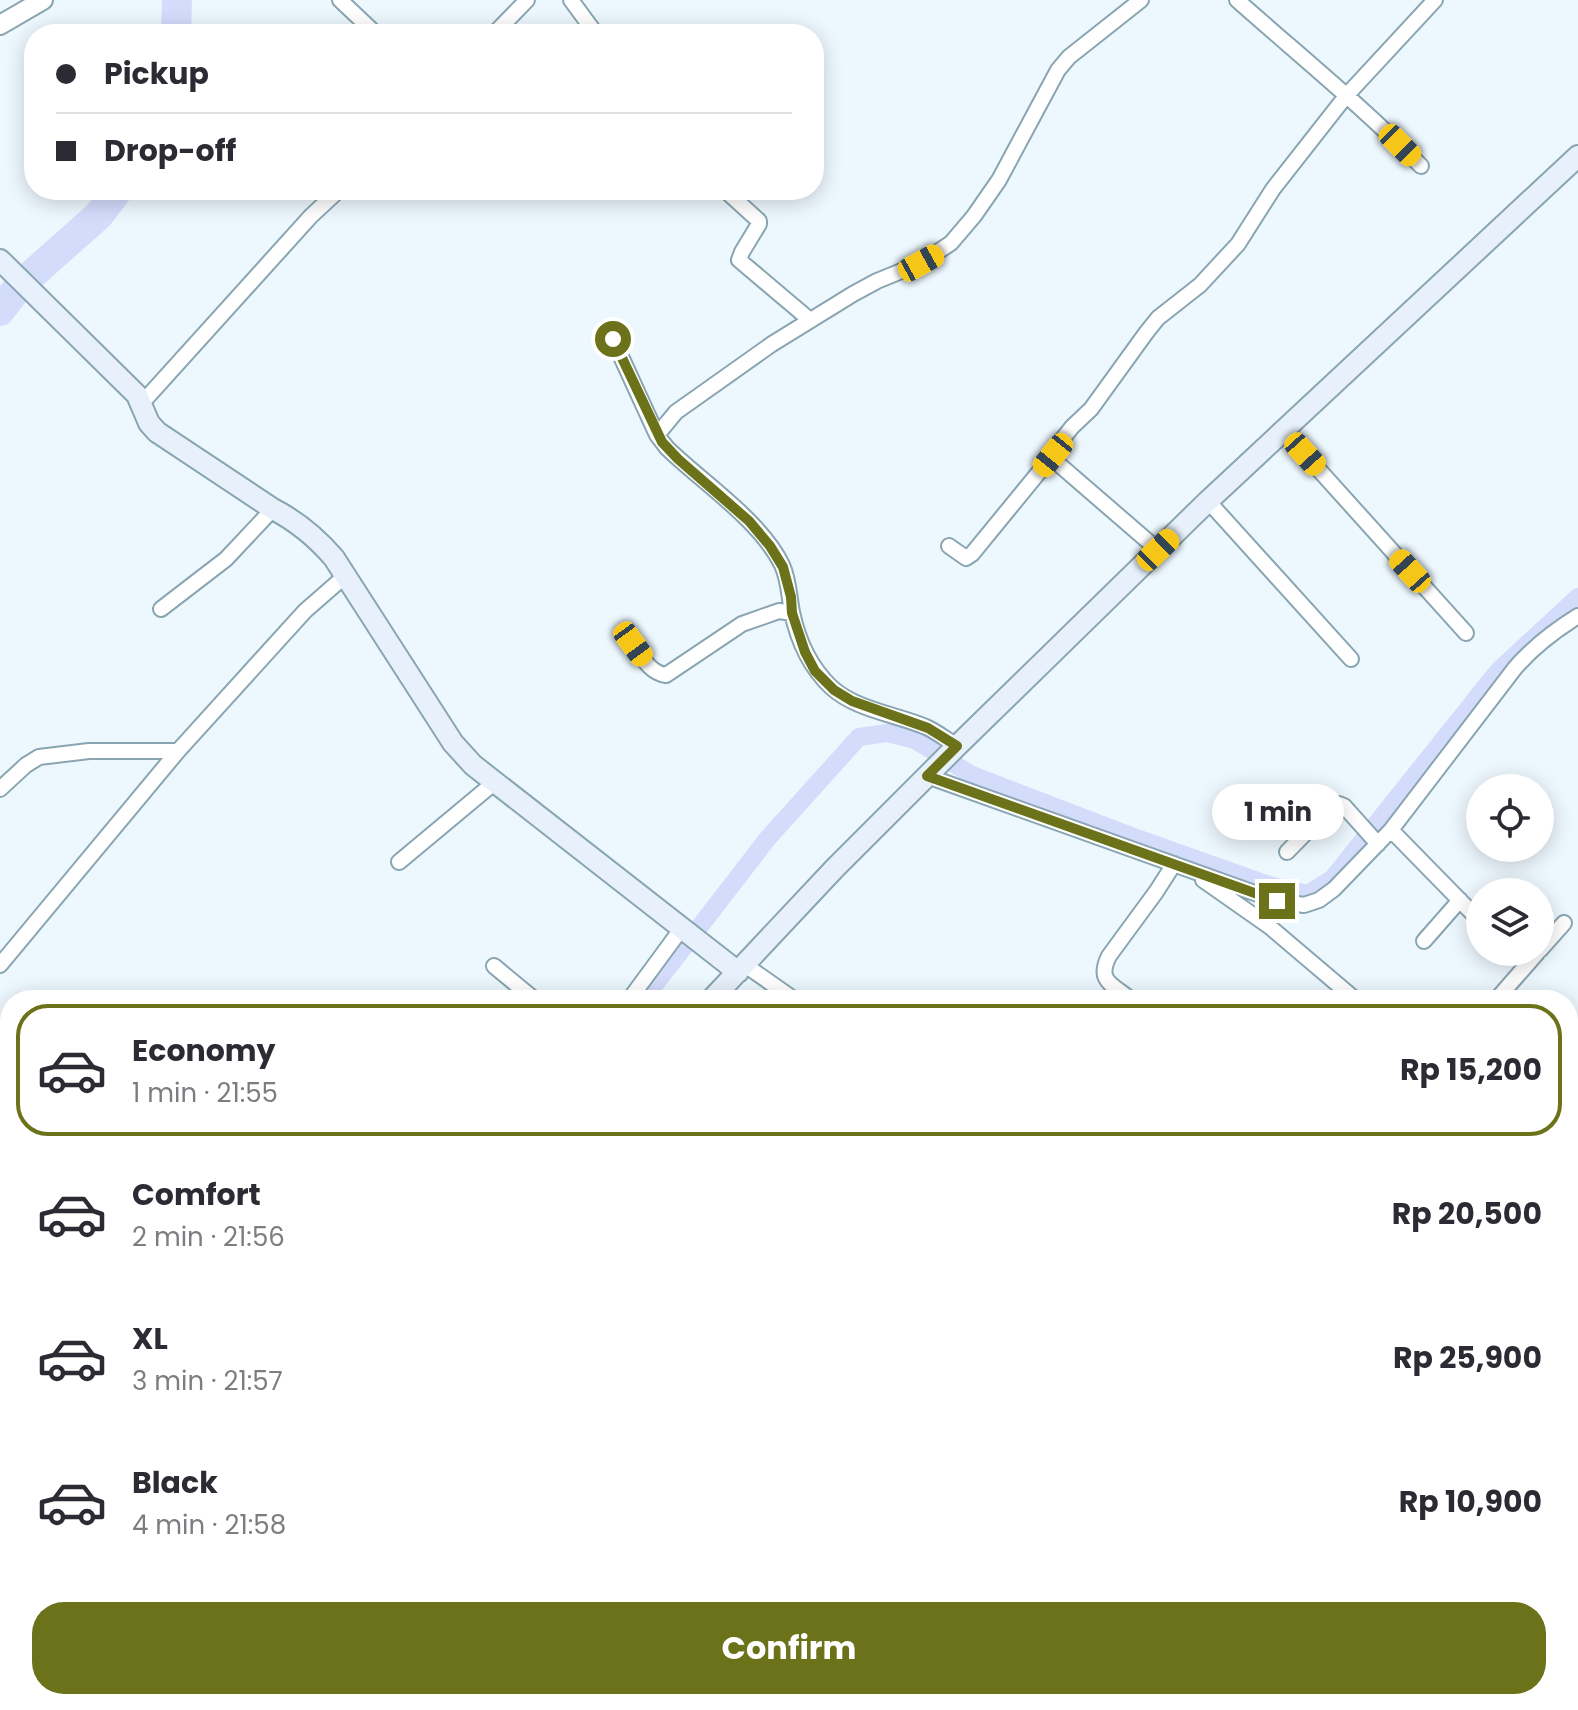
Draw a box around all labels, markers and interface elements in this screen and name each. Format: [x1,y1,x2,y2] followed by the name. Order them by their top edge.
[104,52,209,95] text: Pickup
[1375,120,1425,170] car
[104,129,236,172] text: Drop-off
[894,241,948,285] car
[595,321,631,357] route start
[1280,428,1330,480] car
[1029,429,1077,481] car
[1132,525,1184,575] car
[1385,545,1435,597] car
[609,618,657,670] car
[1466,774,1554,966] map controls
[1466,774,1554,862] button: locate
[1211,785,1343,841] callout: 1 min
[1244,794,1312,830] text: 1 min
[1466,878,1554,966] button: layers
[1259,883,1295,919] route end
[132,1029,276,1072] text: Economy
[36,1034,108,1106] icon: car
[1400,1048,1542,1091] text: Rp 15,200
[132,1075,278,1111] text: 1 min · 21:55
[132,1173,261,1216] text: Comfort
[36,1178,108,1250] icon: car
[1392,1192,1542,1235] text: Rp 20,500
[132,1219,285,1255] text: 2 min · 21:56
[132,1317,168,1360] text: XL
[36,1322,108,1394] icon: car
[1393,1336,1542,1379] text: Rp 25,900
[132,1363,283,1399] text: 3 min · 21:57
[132,1461,218,1504] text: Black
[36,1466,108,1538] icon: car
[1399,1480,1542,1523] text: Rp 10,900
[132,1507,286,1543] text: 4 min · 21:58
[32,1602,1546,1694] button: Confirm

